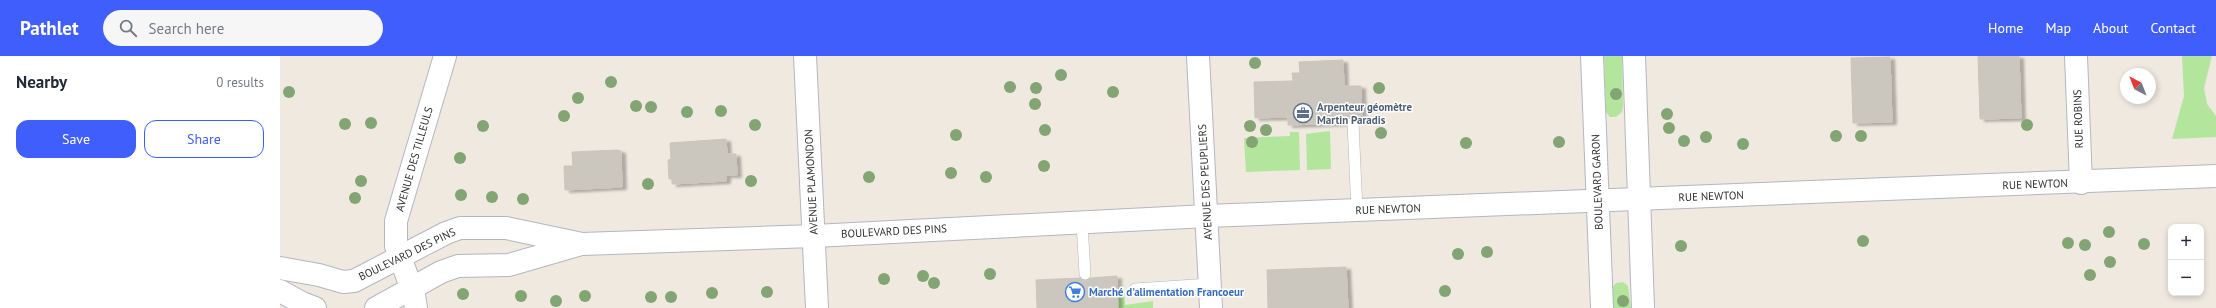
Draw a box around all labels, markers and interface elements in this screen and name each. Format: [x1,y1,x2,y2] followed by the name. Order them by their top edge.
[103,10,383,46] search box
[20,16,79,40] text: Pathlet
[117,17,139,39] icon: search
[149,19,224,38] text: Search here
[1988,19,2023,37] text: Home
[2045,19,2071,37] text: Map
[2093,19,2129,37] text: About
[2151,19,2196,37] text: Contact
[2120,68,2156,104] north arrow
[16,71,67,93] text: Nearby
[216,74,264,91] text: 0 results
[2070,89,2086,149] street label: RUE ROBINS
[1317,100,1412,127] place label: Arpenteur géomètre Martin Paradis
[1292,102,1314,124] office icon: Arpenteur géomètre Martin Paradis
[392,105,436,213] street label: AVENUE DES TILLEULS
[16,120,136,158] button: Save
[144,120,264,158] button: Share
[1195,124,1215,240] street label: AVENUE DES PEUPLIERS
[801,129,821,235] street label: AVENUE PLAMONDON
[1588,134,1606,230] street label: BOULEVARD GARON
[2002,176,2068,192] street label: RUE NEWTON
[1678,188,1744,204] street label: RUE NEWTON
[1355,201,1421,217] street label: RUE NEWTON
[841,221,947,241] street label: BOULEVARD DES PINS
[356,224,458,284] street label: BOULEVARD DES PINS
[2168,224,2204,296] map controls
[2168,224,2204,260] button: +
[2168,260,2204,296] button: −
[1064,281,1086,303] supermarket icon: Marché d'alimentation Francoeur
[1089,285,1244,299] place label: Marché d'alimentation Francoeur

